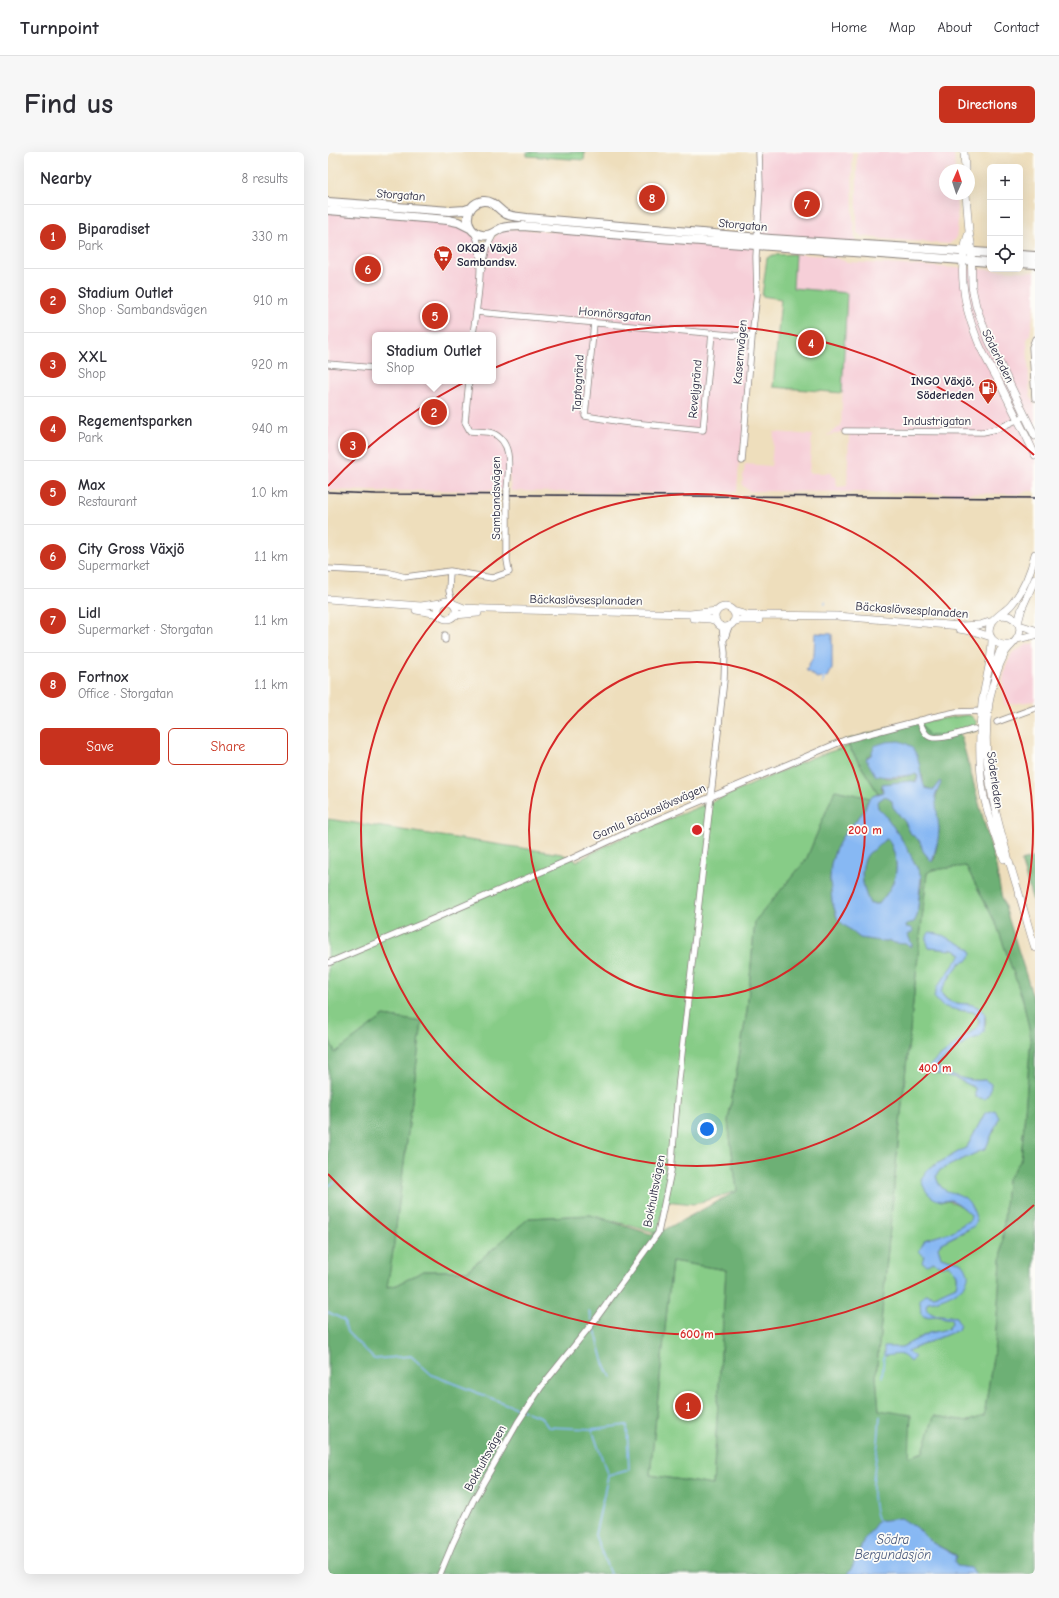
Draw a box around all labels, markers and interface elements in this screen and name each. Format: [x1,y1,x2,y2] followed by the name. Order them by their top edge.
[20,17,99,39] text: Turnpoint
[831,19,867,36] text: Home
[889,19,915,36] text: Map
[937,19,972,36] text: About
[994,19,1039,36] text: Contact
[939,86,1035,123] button: Directions
[24,88,113,120] text: Find us
[939,164,975,200] north arrow
[987,164,1023,272] map controls
[987,164,1023,200] button: +
[40,169,91,188] text: Nearby
[242,171,288,186] text: 8 results
[639,183,665,213] pin: 8
[376,186,426,204] street label: Storgatan
[794,189,820,219] pin: 7
[987,200,1023,236] button: −
[718,216,768,234] street label: Storgatan
[78,220,150,238] text: Biparadiset
[50,229,56,244] text: 1
[252,229,288,244] text: 330 m
[987,236,1023,272] button: locate
[78,238,103,253] text: Park
[457,241,517,269] place label: OKQ8 Växjö Sambandsv.
[432,244,454,272] supermarket icon: OKQ8 Växjö Sambandsv.
[355,254,381,284] pin: 6
[78,284,173,302] text: Stadium Outlet
[50,293,56,308] text: 2
[253,293,288,308] text: 910 m
[422,301,448,331] pin: 5
[78,302,207,317] text: Shop · Sambandsvägen
[578,304,652,324] street label: Honnörsgatan
[730,319,750,385] street label: Kasernvägen
[979,327,1017,385] street label: Söderleden
[798,328,824,358] pin: 4
[372,332,496,384] popup
[387,342,481,360] text: Stadium Outlet
[78,348,107,366] text: XXL
[570,354,586,412] street label: Taptogränd
[50,357,56,372] text: 3
[251,357,288,372] text: 920 m
[685,359,705,419] street label: Reveljgränd
[387,360,414,375] text: Shop
[78,366,106,381] text: Shop
[911,374,974,402] place label: INGO Växjö, Söderleden
[977,377,999,405] fuel station icon: INGO Växjö, Söderleden
[421,397,447,427] pin: 2
[78,412,193,430] text: Regementsparken
[903,414,971,428] street label: Industrigatan
[50,421,56,436] text: 4
[252,421,288,436] text: 940 m
[78,430,103,445] text: Park
[340,430,366,460] pin: 3
[489,456,503,540] street label: Sambandsvägen
[78,476,105,494] text: Max
[50,485,56,500] text: 5
[252,485,288,500] text: 1.0 km
[78,494,137,509] text: Restaurant
[78,540,185,558] text: City Gross Växjö
[50,549,56,564] text: 6
[254,549,288,564] text: 1.1 km
[78,558,149,573] text: Supermarket
[529,592,643,608] street label: Bäckaslövsesplanaden
[855,599,969,621] street label: Bäckaslövsesplanaden
[78,604,101,622] text: Lidl
[50,613,56,628] text: 7
[254,613,288,628] text: 1.1 km
[78,622,213,637] text: Supermarket · Storgatan
[78,668,128,686] text: Fortnox
[50,677,56,692] text: 8
[254,677,288,692] text: 1.1 km
[78,686,173,701] text: Office · Storgatan
[40,728,160,765] button: Save
[168,728,288,765] button: Share
[984,750,1006,810] street label: Söderleden
[590,781,708,843] street label: Gamla Bäckaslövsvägen
[690,823,704,837] centre of rings
[848,823,882,837] text: 200 m
[918,1061,952,1075] text: 400 m
[697,1119,717,1139] your location
[640,1154,668,1228] street label: Bokhultsvägen
[680,1327,714,1341] text: 600 m
[675,1391,701,1421] pin: 1
[461,1423,509,1493] street label: Bokhultsvägen
[855,1532,931,1562] water label: Södra Bergundasjön

